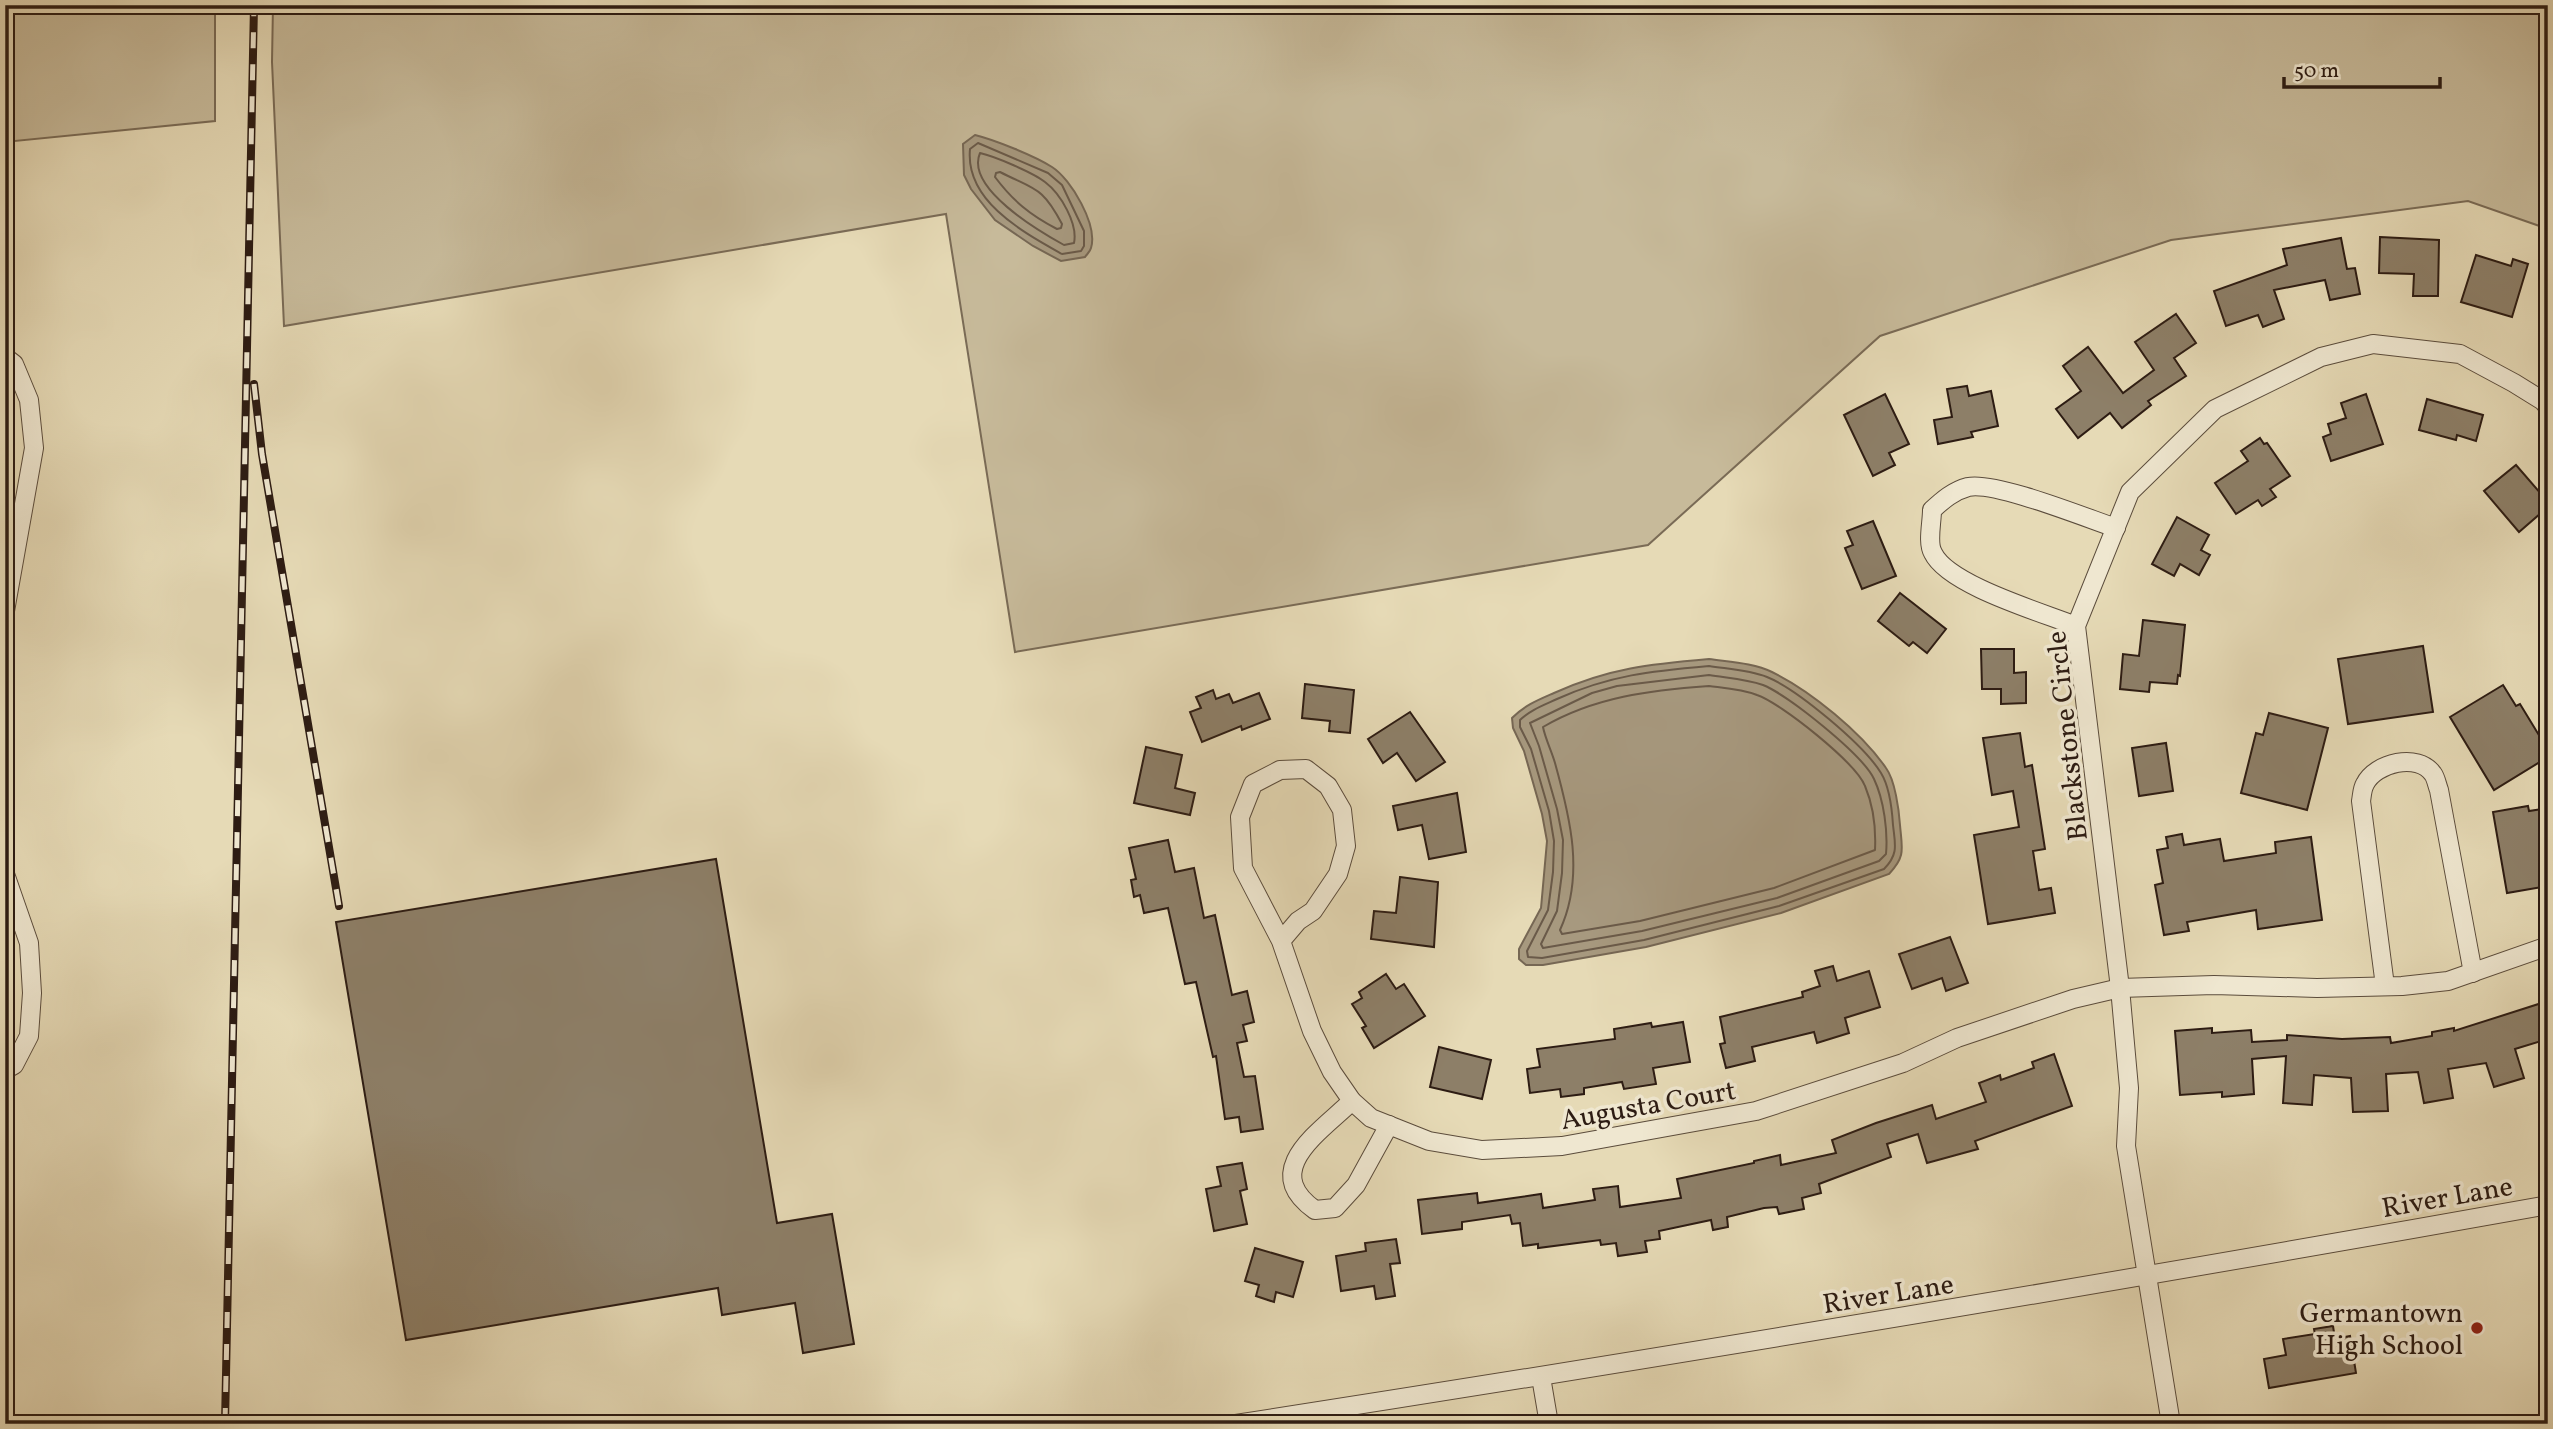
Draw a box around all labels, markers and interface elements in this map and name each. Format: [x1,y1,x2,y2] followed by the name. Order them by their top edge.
[2284,46,2439,90] scale bar
[2294,57,2339,86] text: 50 m
[2038,629,2099,843] street label: Blackstone Circle
[1558,1072,1739,1141] street label: Augusta Court
[2379,1168,2516,1229] street label: River Lane
[1820,1266,1957,1325] street label: River Lane
[2300,1295,2463,1366] place label: Germantown High School
[2469,1320,2485,1336] marker: Germantown High School

